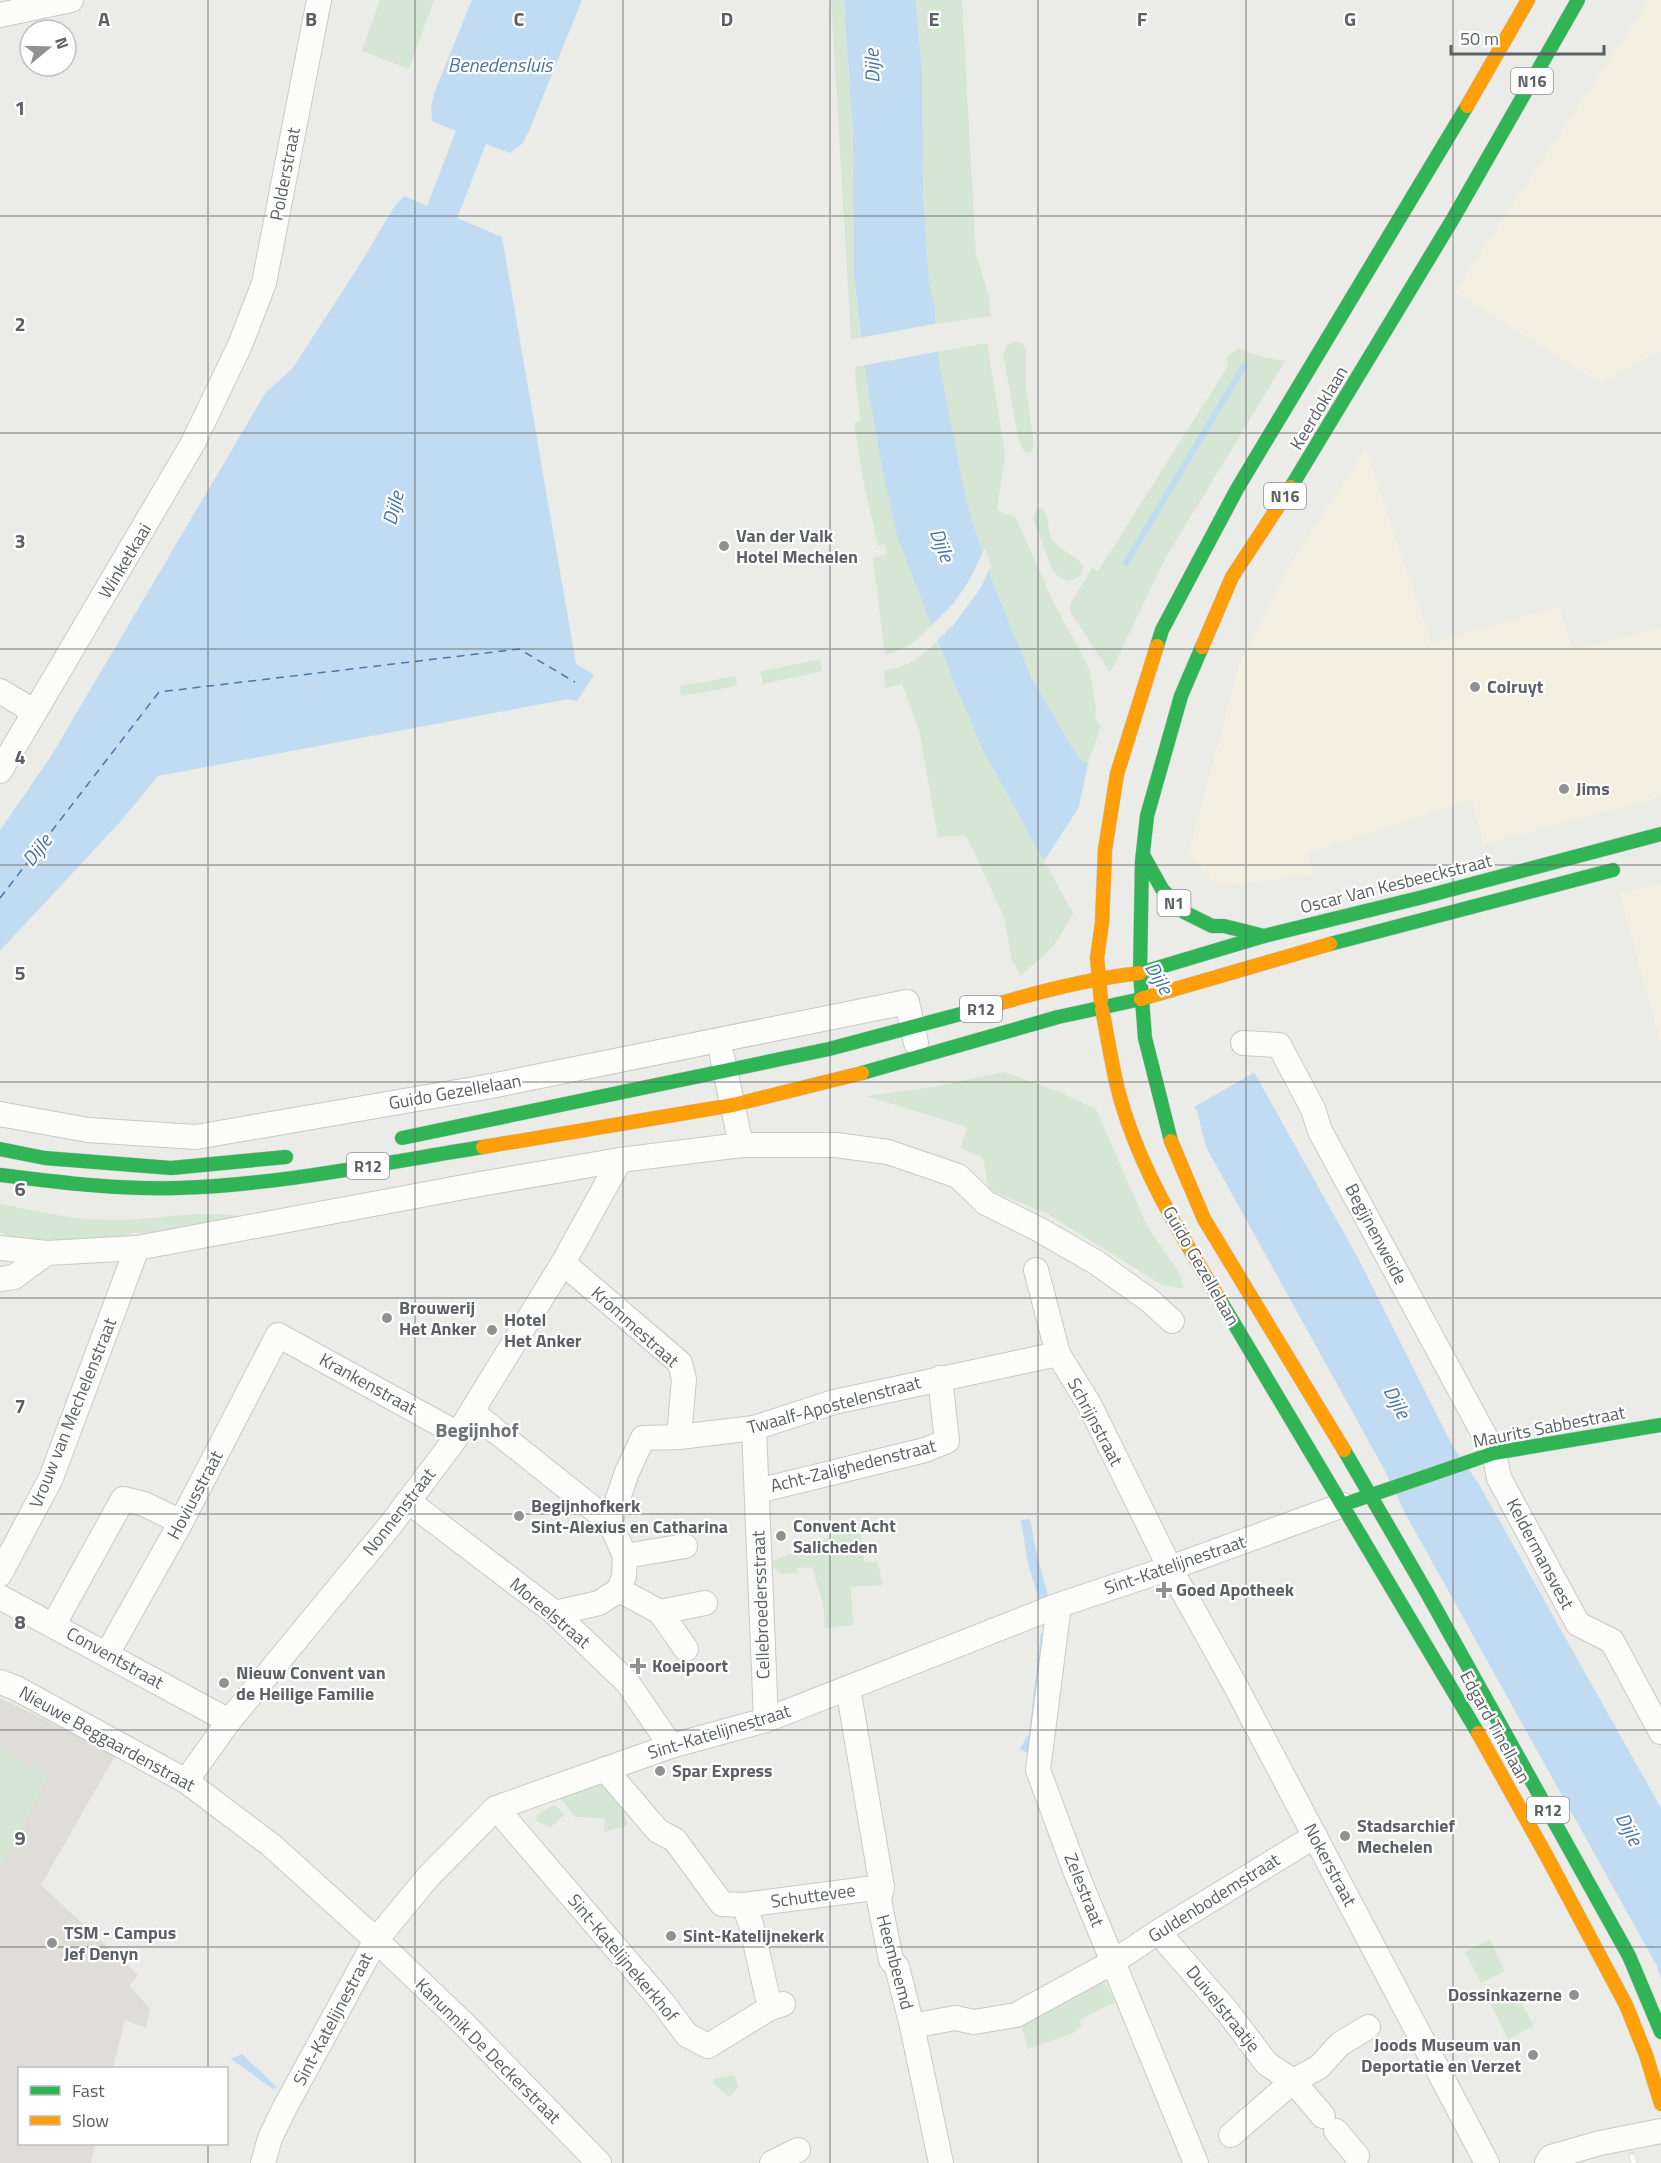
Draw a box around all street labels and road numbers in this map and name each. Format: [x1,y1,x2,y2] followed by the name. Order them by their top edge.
[1511,68,1553,94] road number: N16
[262,124,307,223] street label: Polderstraat
[1283,361,1354,455] street label: Keerdoklaan
[1264,483,1306,509] road number: N16
[91,518,158,604] street label: Winketkaai
[1297,846,1495,920] street label: Oscar Van Kesbeeckstraat
[1158,890,1190,916] road number: N1
[960,996,1002,1022] road number: R12
[386,1067,523,1116] street label: Guido Gezellelaan
[347,1153,389,1179] road number: R12
[1338,1178,1414,1289] street label: Begijnenweide
[1156,1201,1247,1331] street label: Guido Gezellelaan
[585,1280,686,1374] street label: Krommestraat
[22,1313,123,1512] street label: Vrouw van Mechelenstraat
[315,1346,422,1422] street label: Krankenstraat
[744,1368,924,1441] street label: Twaalf-Apostelenstraat
[1061,1373,1130,1471] street label: Schrijnstraat
[1470,1398,1628,1455] street label: Maurits Sabbestraat
[767,1432,939,1499] street label: Acht-Zalighedenstraat
[160,1445,230,1544] street label: Hoviusstraat
[356,1462,442,1561] street label: Nonnenstraat
[1500,1493,1581,1615] street label: Keldermansvest
[1101,1527,1250,1601] street label: Sint-Katelijnestraat
[744,1530,777,1680] street label: Cellebroedersstraat
[504,1571,597,1655] street label: Moreelstraat
[62,1620,169,1696] street label: Conventstraat
[1453,1665,1538,1788] street label: Edgard Tinellaan
[14,1679,201,1799] street label: Nieuwe Beggaardenstraat
[644,1697,794,1766] street label: Sint-Katelijnestraat
[1527,1797,1569,1823] road number: R12
[1297,1818,1364,1912] street label: Nokerstraat
[1143,1846,1285,1949] street label: Guldenbodemstraat
[1058,1849,1112,1931] street label: Zelestraat
[769,1876,857,1915] street label: Schuttevee
[562,1888,685,2028] street label: Sint-Katelijnekerkhof
[870,1911,921,2012] street label: Heembeemd
[286,1947,379,2090] street label: Sint-Katelijnestraat
[1180,1959,1267,2058] street label: Duivelstraatje
[409,1972,568,2130] street label: Kanunnik De Deckerstraat

